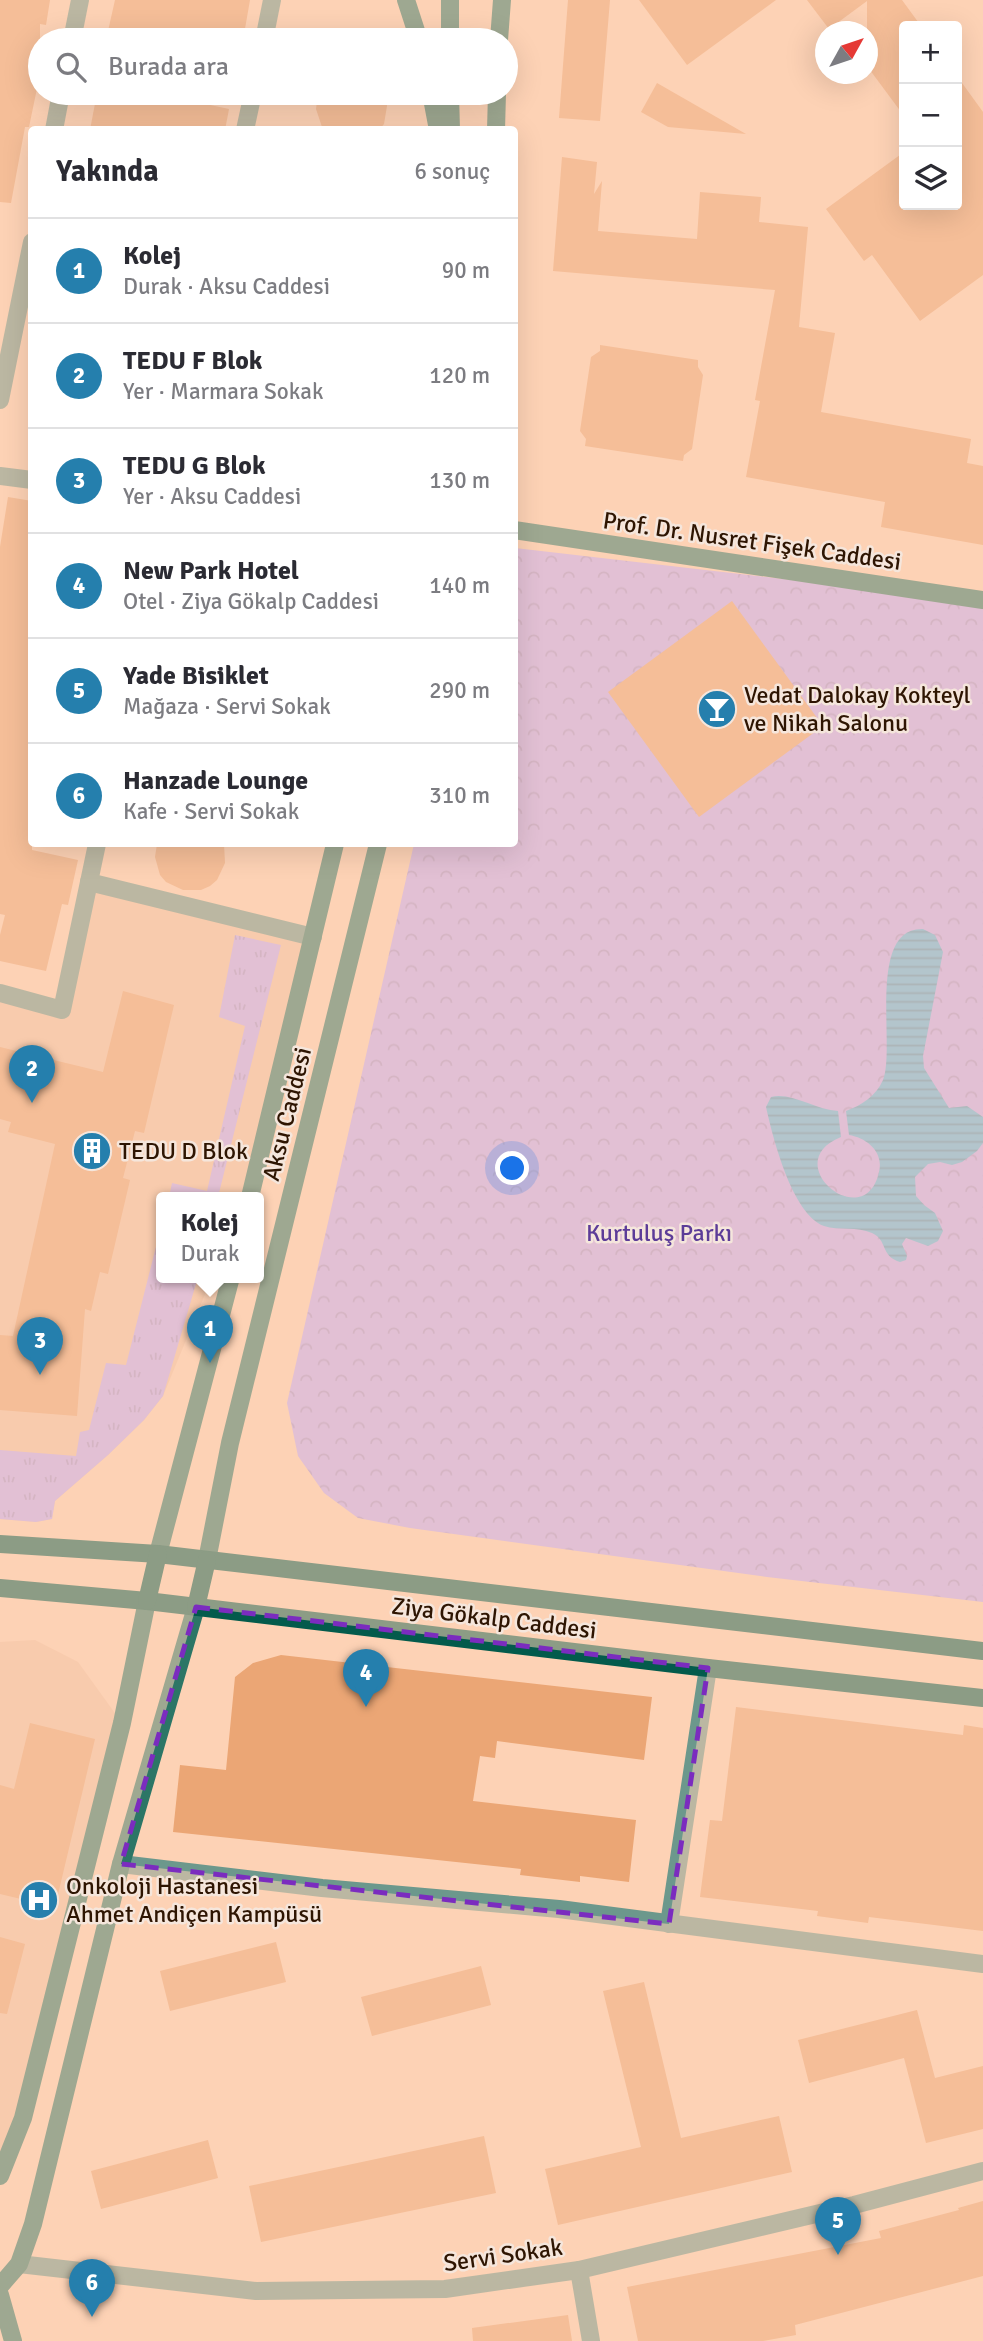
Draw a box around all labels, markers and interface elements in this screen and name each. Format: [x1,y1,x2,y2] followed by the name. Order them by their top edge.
[815,21,878,84] north arrow
[899,21,962,210] map controls
[899,21,962,84] button: +
[28,28,518,105] search box
[52,48,90,86] icon: search
[108,51,229,83] text: Burada ara
[899,84,962,147] button: −
[899,147,962,210] button: layers
[56,153,159,190] text: Yakında
[415,157,490,186] text: 6 sonuç
[123,240,181,272] text: Kolej
[73,256,85,285] text: 1
[442,256,490,285] text: 90 m
[123,272,330,301] text: Durak · Aksu Caddesi
[123,345,262,377] text: TEDU F Blok
[73,361,85,390] text: 2
[429,361,490,390] text: 120 m
[123,377,324,406] text: Yer · Marmara Sokak
[123,450,266,482] text: TEDU G Blok
[73,466,85,495] text: 3
[429,466,490,495] text: 130 m
[123,482,301,511] text: Yer · Aksu Caddesi
[601,505,903,577] street label: Prof. Dr. Nusret Fişek Caddesi
[123,555,299,587] text: New Park Hotel
[73,571,85,600] text: 4
[429,571,490,600] text: 140 m
[123,587,379,616] text: Otel · Ziya Gökalp Caddesi
[123,660,269,692] text: Yade Bisiklet
[73,676,85,705] text: 5
[429,676,490,705] text: 290 m
[744,680,971,738] place label: Vedat Dalokay Kokteyl ve Nikah Salonu
[696,688,738,730] bar icon: Vedat Dalokay Kokteyl ve Nikah Salonu
[123,692,331,721] text: Mağaza · Servi Sokak
[123,765,308,797] text: Hanzade Lounge
[73,781,85,810] text: 6
[429,781,490,810] text: 310 m
[123,797,299,826] text: Kafe · Servi Sokak
[256,1044,318,1184] street label: Aksu Caddesi
[9,1045,55,1103] pin: 2
[71,1130,113,1172] building icon: TEDU D Blok
[119,1136,248,1166] place label: TEDU D Blok
[495,1151,529,1185] your location
[156,1192,264,1283] popup
[181,1207,239,1239] text: Kolej
[586,1218,732,1248] park label: Kurtuluş Parkı
[181,1239,239,1268] text: Durak
[187,1305,233,1363] pin: 1
[17,1317,63,1375] pin: 3
[390,1591,598,1645] street label: Ziya Gökalp Caddesi
[343,1649,389,1707] pin: 4
[66,1871,322,1929] place label: Onkoloji Hastanesi Ahmet Andiçen Kampüsü
[18,1879,60,1921] hospital icon: Onkoloji Hastanesi Ahmet Andiçen Kampüsü
[815,2197,861,2255] pin: 5
[442,2232,564,2278] street label: Servi Sokak
[69,2259,115,2317] pin: 6

